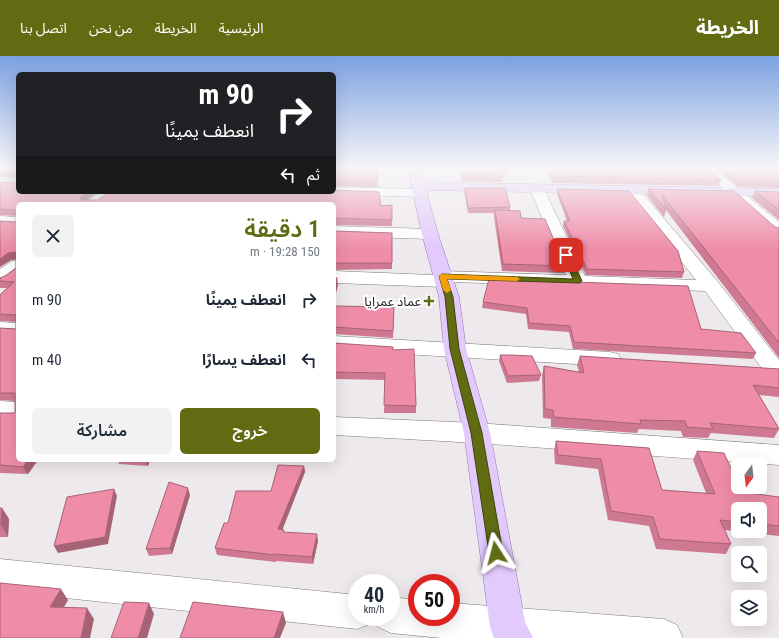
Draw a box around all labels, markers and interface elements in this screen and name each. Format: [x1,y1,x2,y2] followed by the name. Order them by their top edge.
[696,16,759,39] text: الخريطة
[20,20,67,36] text: اتصل بنا
[89,20,133,36] text: من نحن
[155,20,197,36] text: الخريطة
[219,20,264,36] text: الرئيسية
[198,78,254,111] text: 90 m
[268,88,320,140] icon: right
[165,120,254,141] text: انعطف يمينًا
[277,164,299,186] icon: left
[307,166,320,184] text: ثم
[32,215,74,257] button: close
[244,215,320,243] text: 1 دقيقة
[549,238,583,272] pin
[250,244,320,259] text: 150 m · 19:28
[555,244,577,266] icon: arrive
[298,289,320,311] icon: right
[32,291,62,309] text: 90 m
[206,291,286,309] text: انعطف يمينًا
[364,294,421,309] place label: عماد عمرايا
[424,296,434,306] marker: عماد عمرايا
[298,349,320,371] icon: left
[32,351,62,369] text: 40 m
[202,351,286,369] text: انعطف يسارًا
[32,408,172,454] button: مشاركة
[180,408,320,454] button: خروج
[731,458,767,494] north arrow
[731,458,767,626] map controls
[731,502,767,538] button: sound
[475,532,517,574] position arrow
[731,546,767,582] button: search
[408,574,460,626] speed limit sign: 50
[364,583,384,607] text: 40
[731,590,767,626] button: layers
[364,604,384,615] text: km/h

